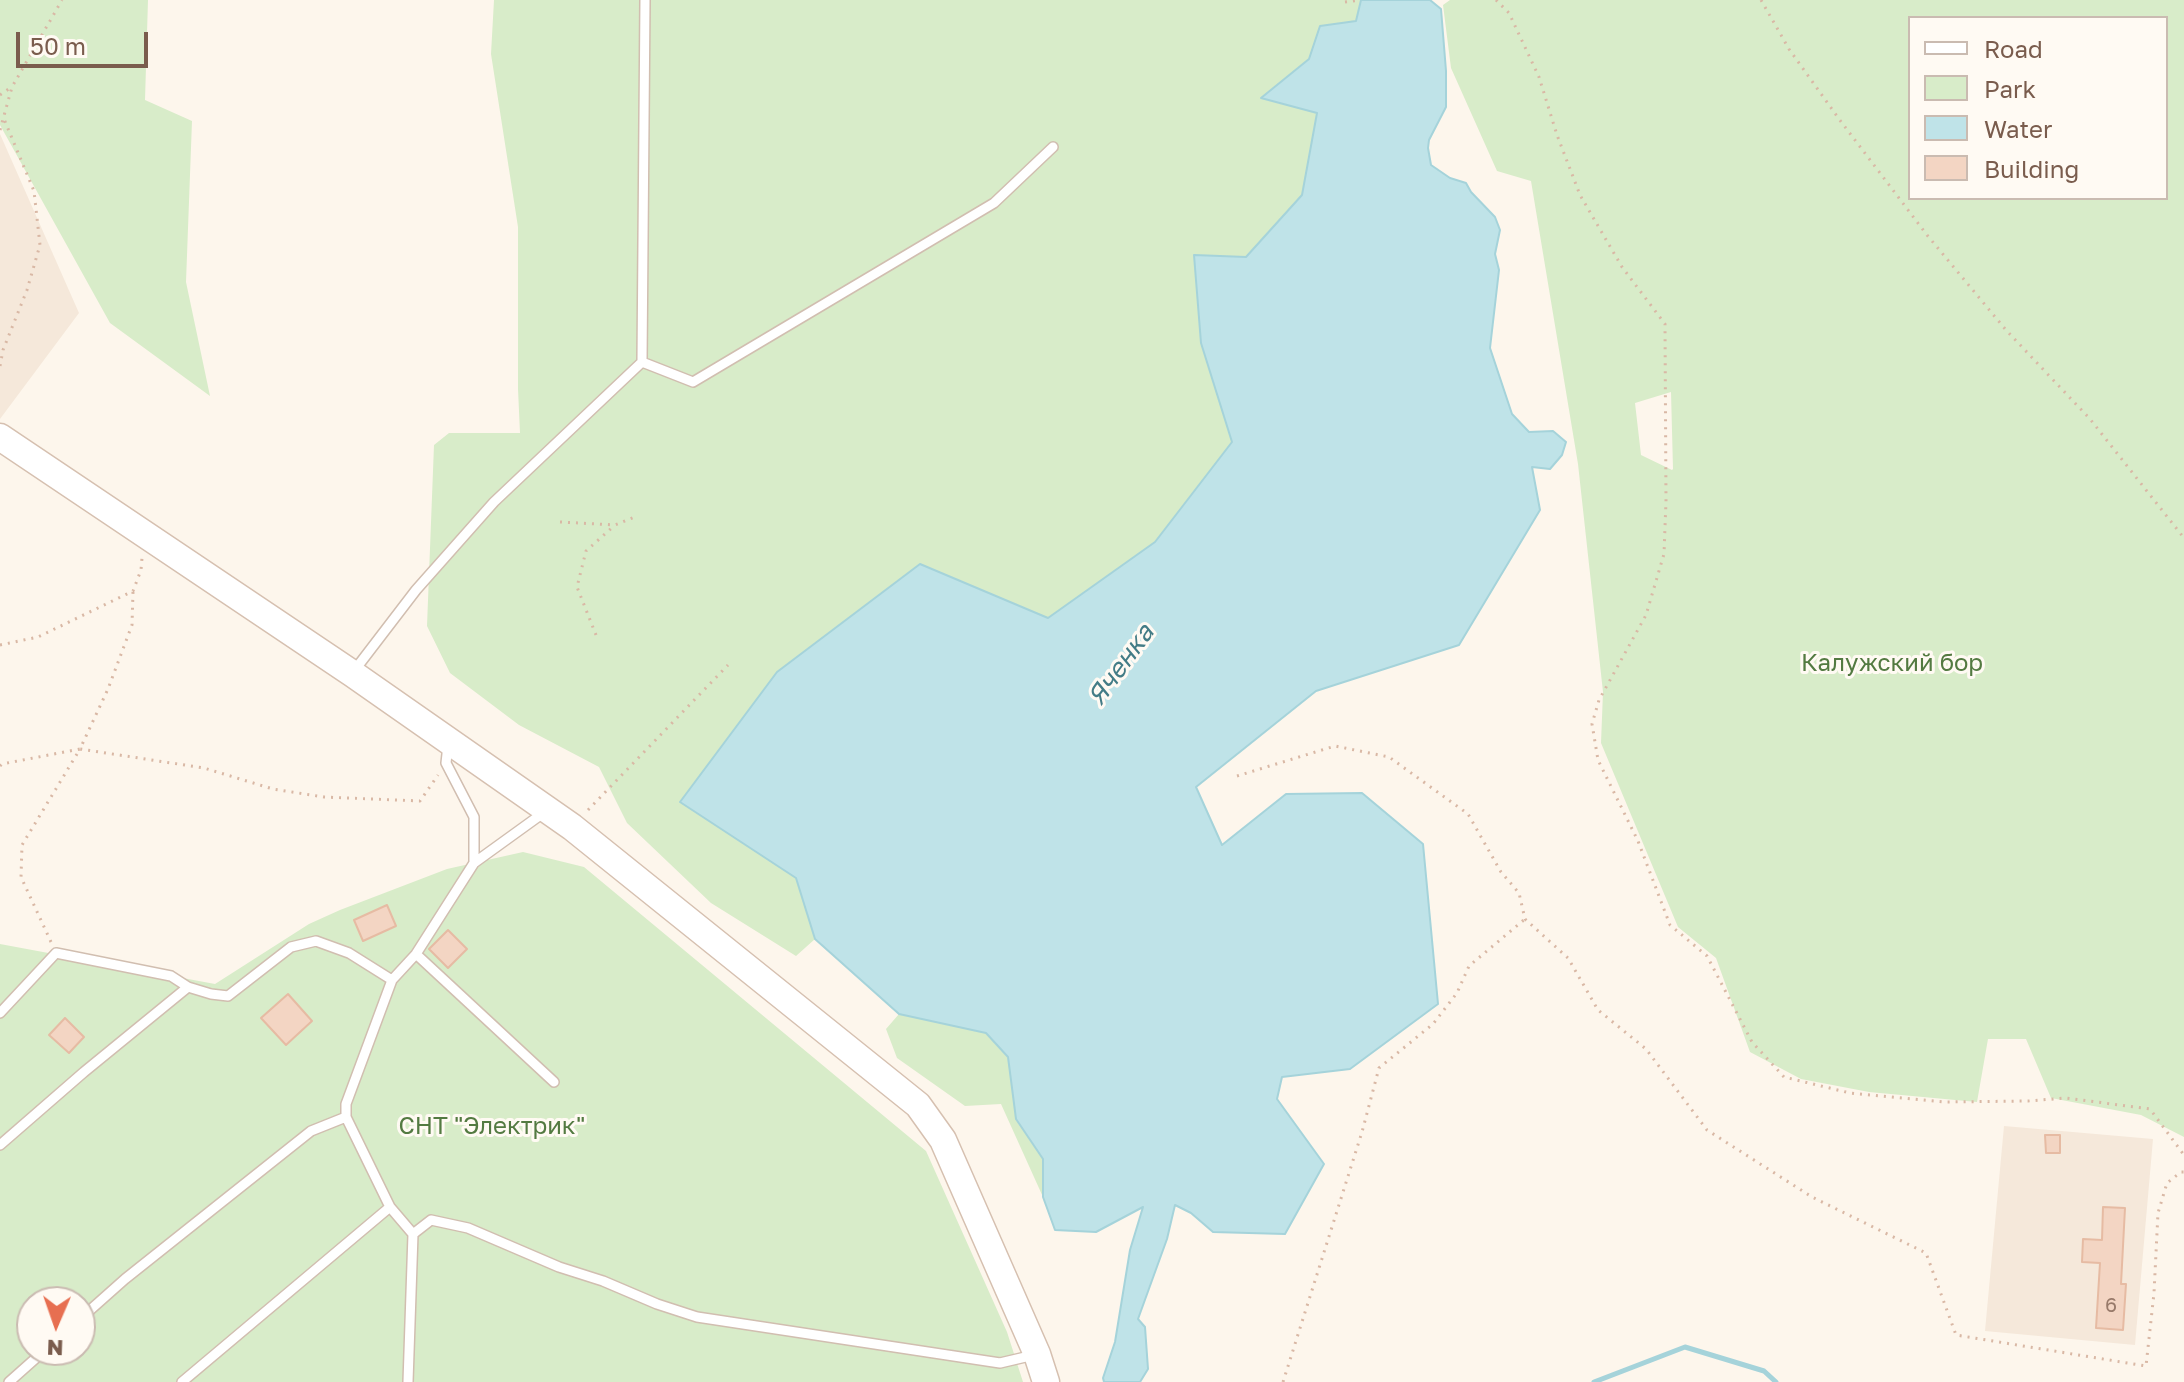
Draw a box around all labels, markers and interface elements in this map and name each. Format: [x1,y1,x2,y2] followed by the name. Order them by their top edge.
[20,16,152,66] scale bar
[1908,16,2168,200] legend
[30,31,86,60] text: 50 m
[1984,34,2043,63] text: Road
[1984,74,2036,103] text: Park
[1984,114,2052,143] text: Water
[1984,154,2079,183] text: Building
[1081,618,1161,712] water label: Яченка
[1801,649,1983,677] park label: Калужский бор
[399,1112,585,1140] park label: СНТ "Электрик"
[16,1286,96,1366] north arrow
[2105,1294,2117,1318] house number: 6
[46,1335,64,1362] text: N

